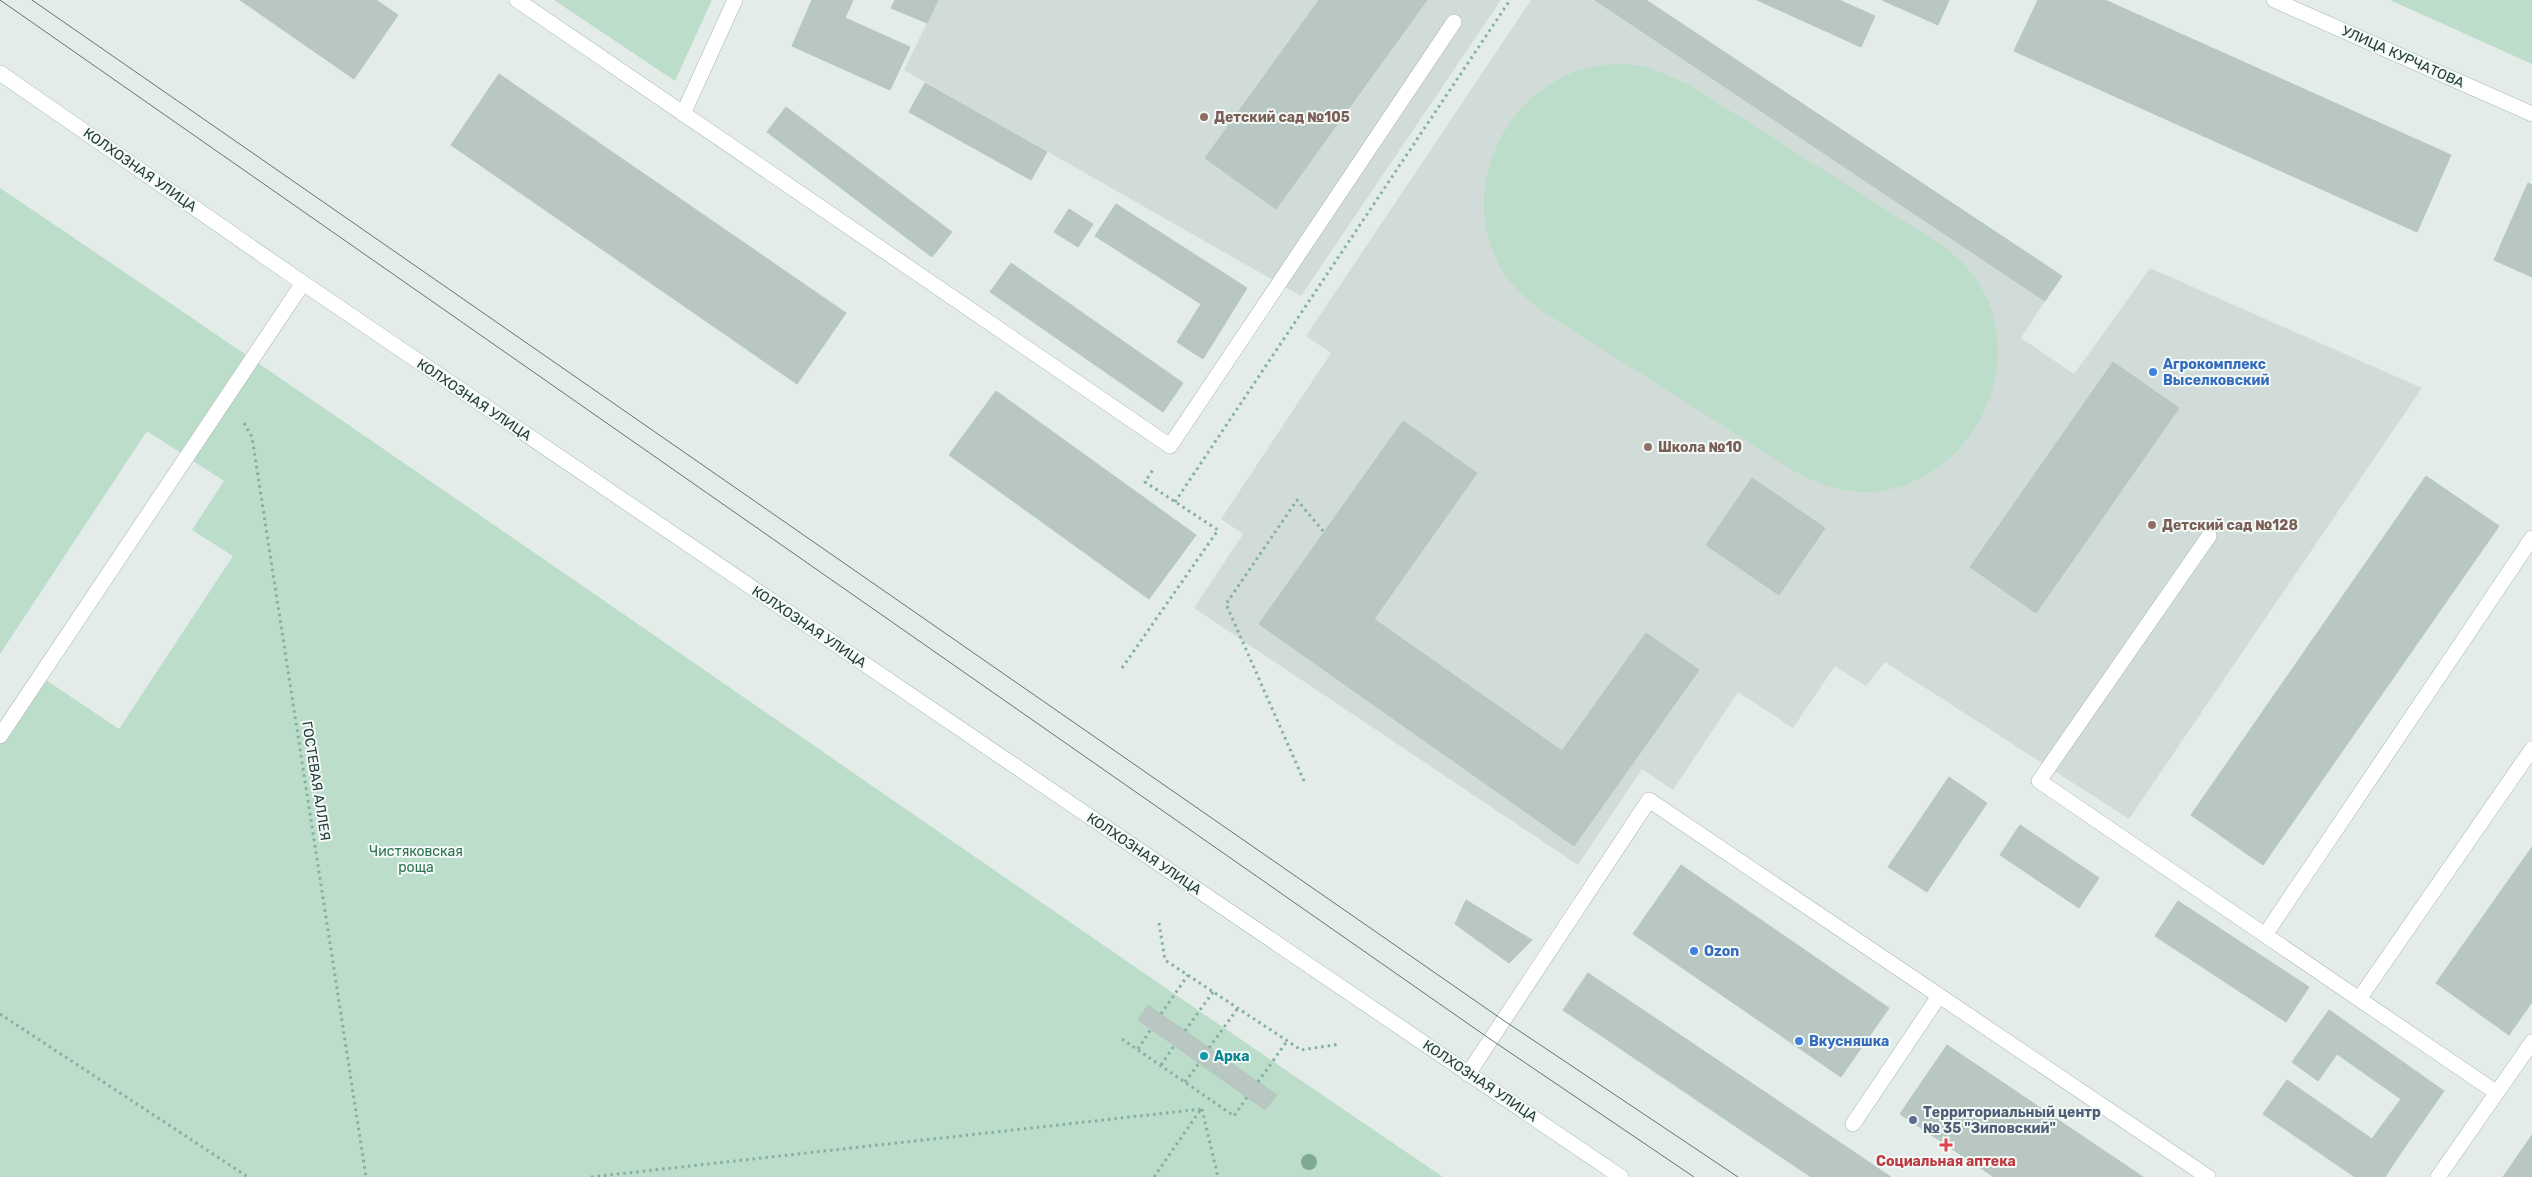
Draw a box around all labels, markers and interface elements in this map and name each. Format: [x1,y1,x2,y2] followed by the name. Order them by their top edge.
[2339,22,2467,92] street label: УЛИЦА КУРЧАТОВА
[1214,109,1350,126] place label: Детский сад №105
[1198,111,1210,123] marker: Детский сад №105
[80,124,200,216] street label: КОЛХОЗНАЯ УЛИЦА
[414,355,535,445] street label: КОЛХОЗНАЯ УЛИЦА
[2163,356,2270,389] place label: Агрокомплекс Выселковский
[2147,366,2159,378] marker: Агрокомплекс Выселковский
[1658,439,1742,456] place label: Школа №10
[1642,441,1654,453] marker: Школа №10
[2162,517,2298,534] place label: Детский сад №128
[2146,519,2158,531] marker: Детский сад №128
[749,582,870,672] street label: КОЛХОЗНАЯ УЛИЦА
[298,720,334,842] street label: ГОСТЕВАЯ АЛЛЕЯ
[1084,809,1205,899] street label: КОЛХОЗНАЯ УЛИЦА
[369,843,463,876] park label: Чистяковская роща
[1704,943,1739,960] place label: Ozon
[1688,945,1700,957] marker: Ozon
[1809,1033,1889,1050] place label: Вкусняшка
[1793,1035,1805,1047] marker: Вкусняшка
[1420,1036,1541,1126] street label: КОЛХОЗНАЯ УЛИЦА
[1214,1048,1250,1065] place label: Арка
[1198,1050,1210,1062] marker: Арка
[1923,1104,2101,1137] place label: Территориальный центр № 35 "Зиповский"
[1907,1114,1919,1126] marker: Территориальный центр № 35 "Зиповский"
[1940,1139,1952,1151] marker: Социальная аптека
[1876,1153,2016,1170] place label: Социальная аптека

